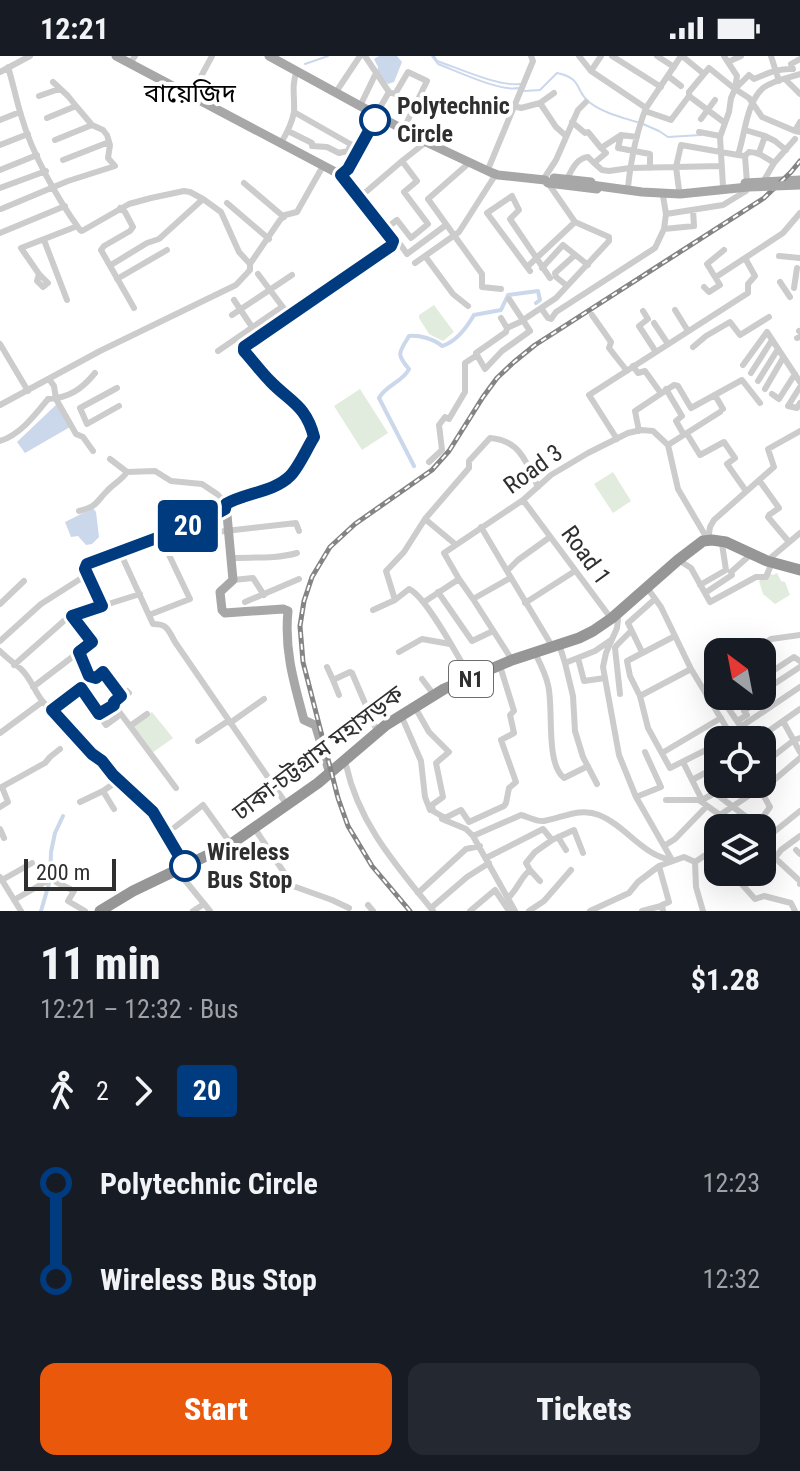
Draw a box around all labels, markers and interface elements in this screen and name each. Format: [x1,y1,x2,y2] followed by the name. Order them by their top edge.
[40,11,109,46] text: 12:21
[143,78,237,108] district label: বায়েজিদ
[397,92,510,148] place label: Polytechnic Circle
[360,105,390,135] marker: Polytechnic Circle
[498,438,568,500] street label: Road 3
[152,500,224,552] line badge: 20
[174,509,202,542] text: 20
[555,520,617,590] street label: Road 1
[704,638,776,710] north arrow
[704,638,776,886] map controls
[449,661,493,697] road number: N1
[226,679,409,827] street label: ঢাকা-চট্টগ্রাম মহাসড়ক
[704,726,776,798] button: locate
[704,814,776,886] button: layers
[207,838,293,894] place label: Wireless Bus Stop
[170,851,200,881] marker: Wireless Bus Stop
[24,855,116,891] scale bar
[36,860,90,885] text: 200 m
[40,938,160,990] text: 11 min
[691,962,760,997] text: $1.28
[40,994,239,1024] text: 12:21 – 12:32 · Bus
[40,1069,84,1113] icon: walk
[121,1069,165,1113] icon: forward
[193,1074,221,1107] text: 20
[96,1076,109,1106] text: 2
[100,1166,318,1201] text: Polytechnic Circle
[703,1168,760,1198] text: 12:23
[100,1262,317,1297] text: Wireless Bus Stop
[703,1264,760,1294] text: 12:32
[40,1363,392,1455] button: Start
[408,1363,760,1455] button: Tickets

